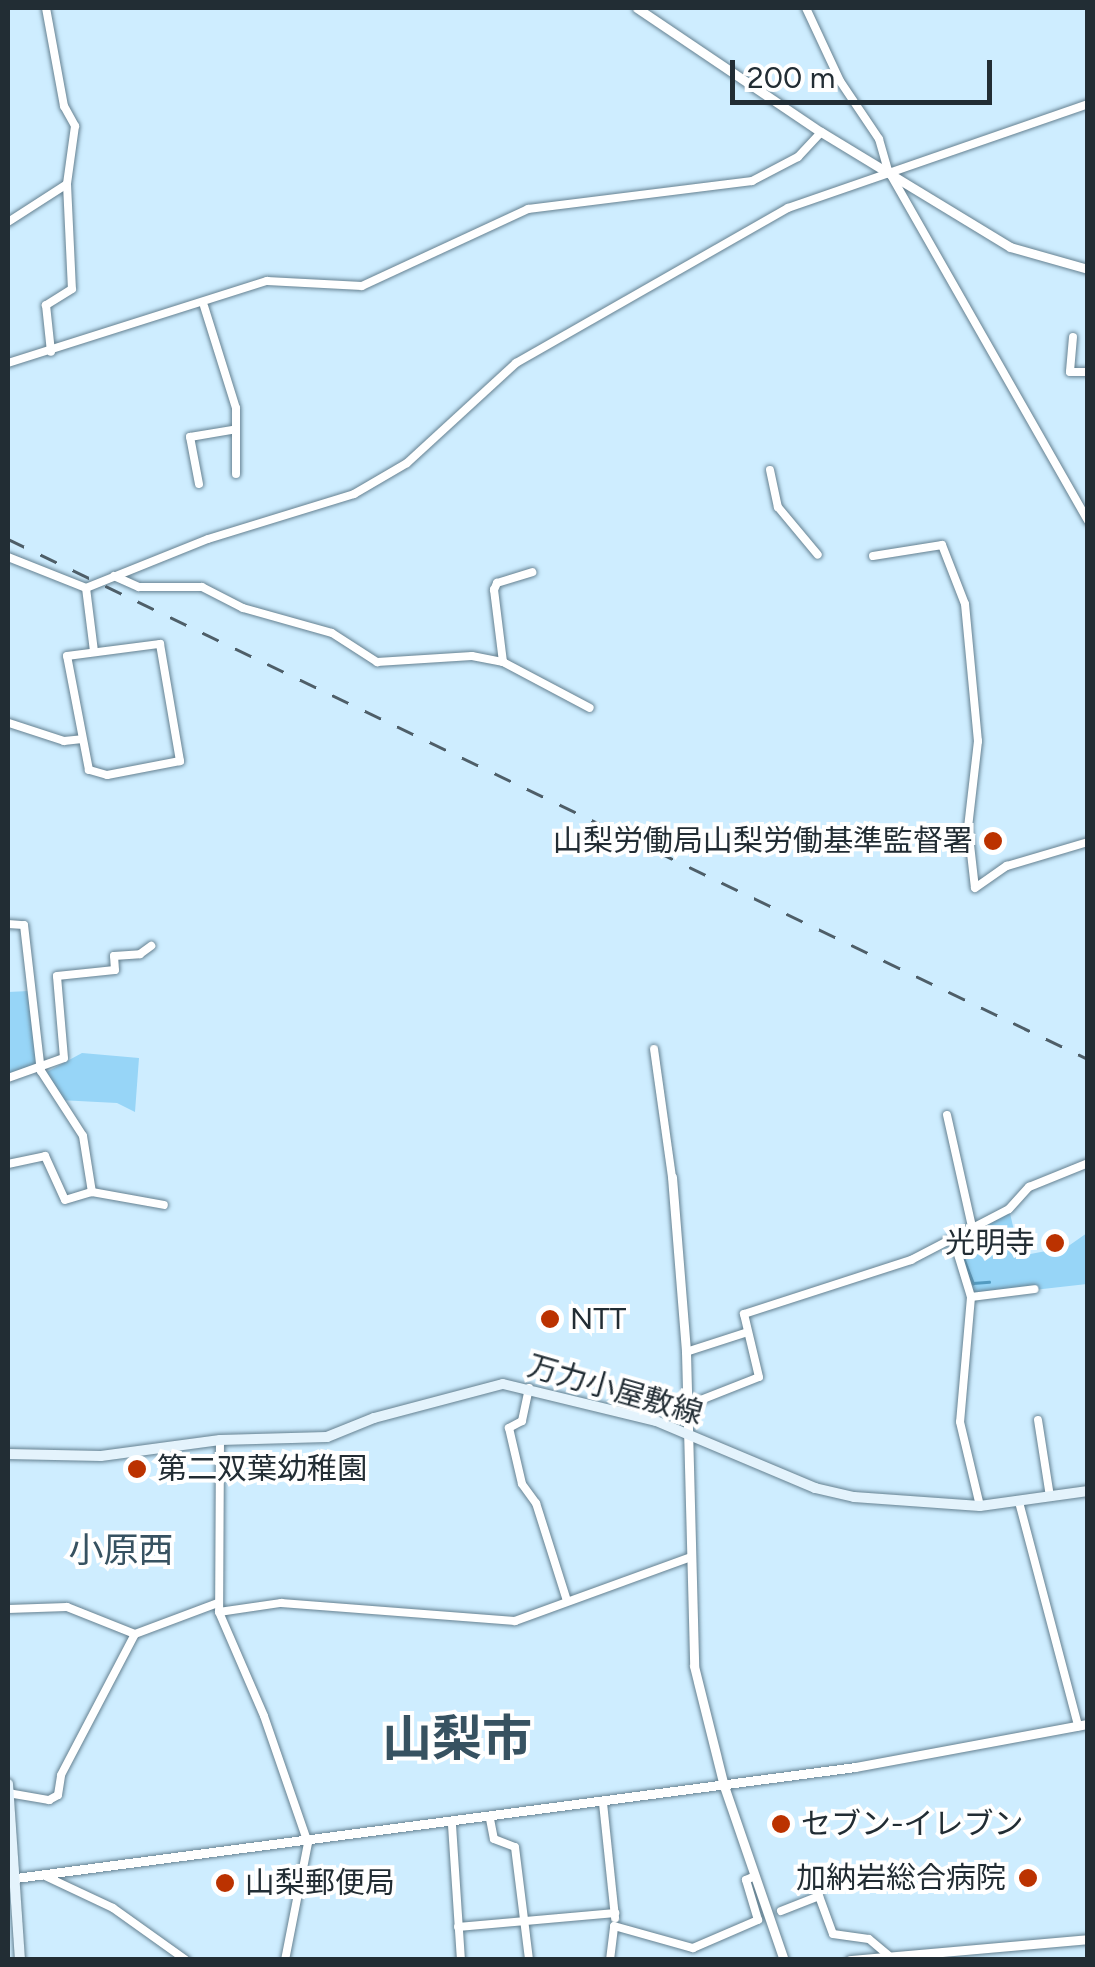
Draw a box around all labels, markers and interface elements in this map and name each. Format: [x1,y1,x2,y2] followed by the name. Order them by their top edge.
[735,40,998,102] scale bar
[747,59,835,96] text: 200 m
[553,823,973,859] place label: 山梨労働局山梨労働基準監督署
[982,830,1004,852] marker: 山梨労働局山梨労働基準監督署
[945,1225,1035,1261] place label: 光明寺
[1044,1232,1066,1254] marker: 光明寺
[570,1301,626,1337] place label: NTT
[539,1308,561,1330] marker: NTT
[524,1348,706,1432] street label: 万力小屋敷線
[157,1451,367,1487] place label: 第二双葉幼稚園
[126,1458,148,1480] marker: 第二双葉幼稚園
[69,1529,173,1571] district label: 小原西
[382,1709,532,1769] district label: 山梨市
[801,1806,1024,1842] place label: セブン-イレブン
[770,1813,792,1835] marker: セブン-イレブン
[796,1860,1006,1896] place label: 加納岩総合病院
[245,1865,395,1901] place label: 山梨郵便局
[1015,1865,1041,1891] marker: 加納岩総合病院
[214,1872,236,1894] marker: 山梨郵便局

